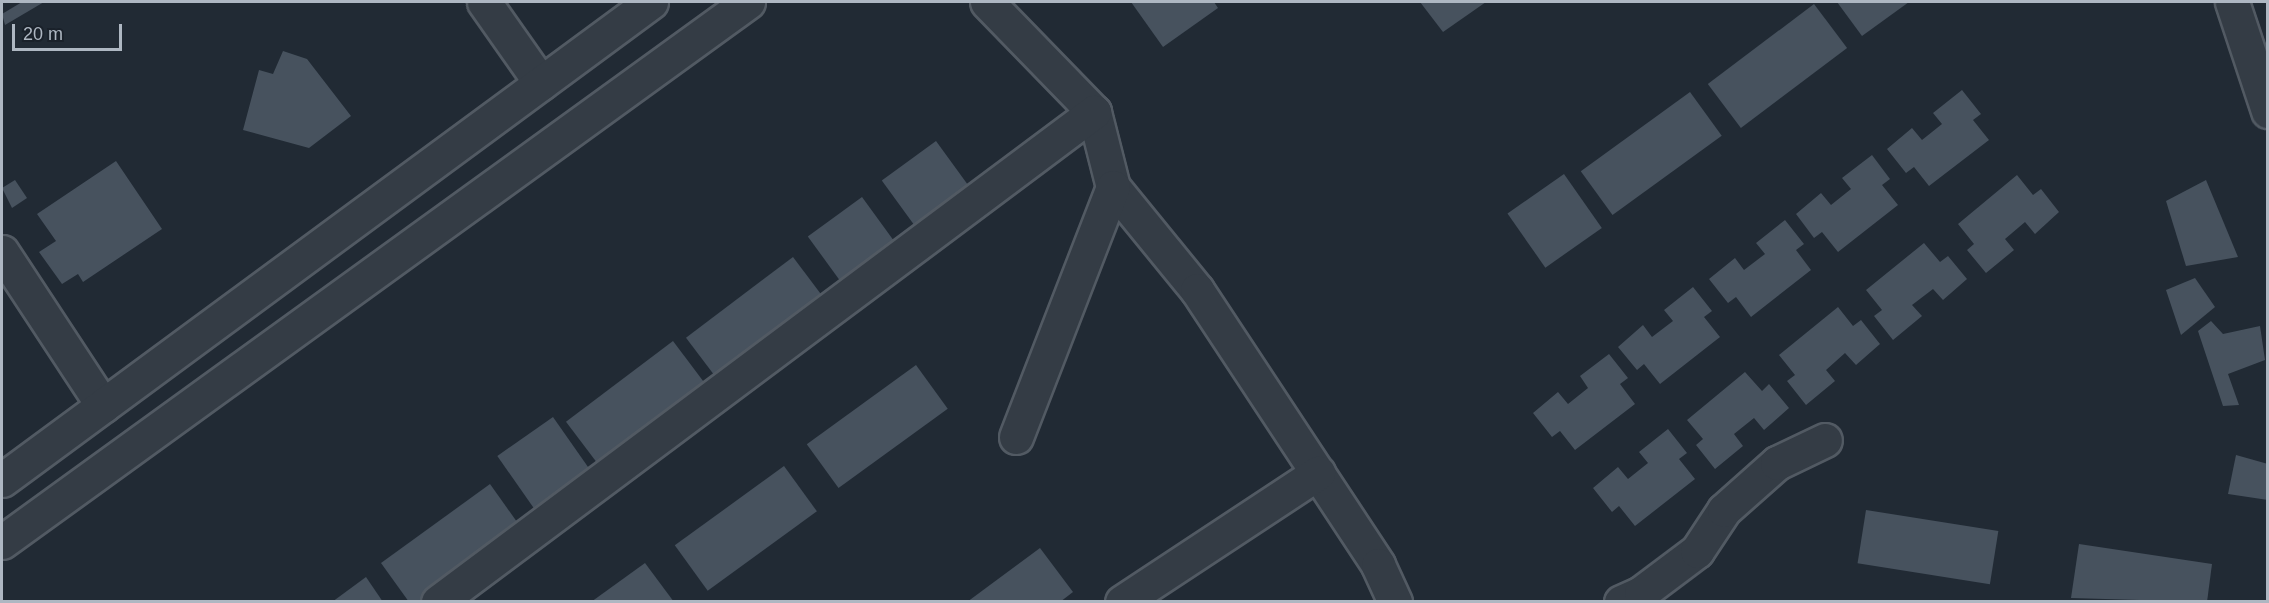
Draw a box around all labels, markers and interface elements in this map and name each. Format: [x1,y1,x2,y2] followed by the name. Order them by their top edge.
[15,12,124,50] scale bar
[23,24,63,44] text: 20 m

